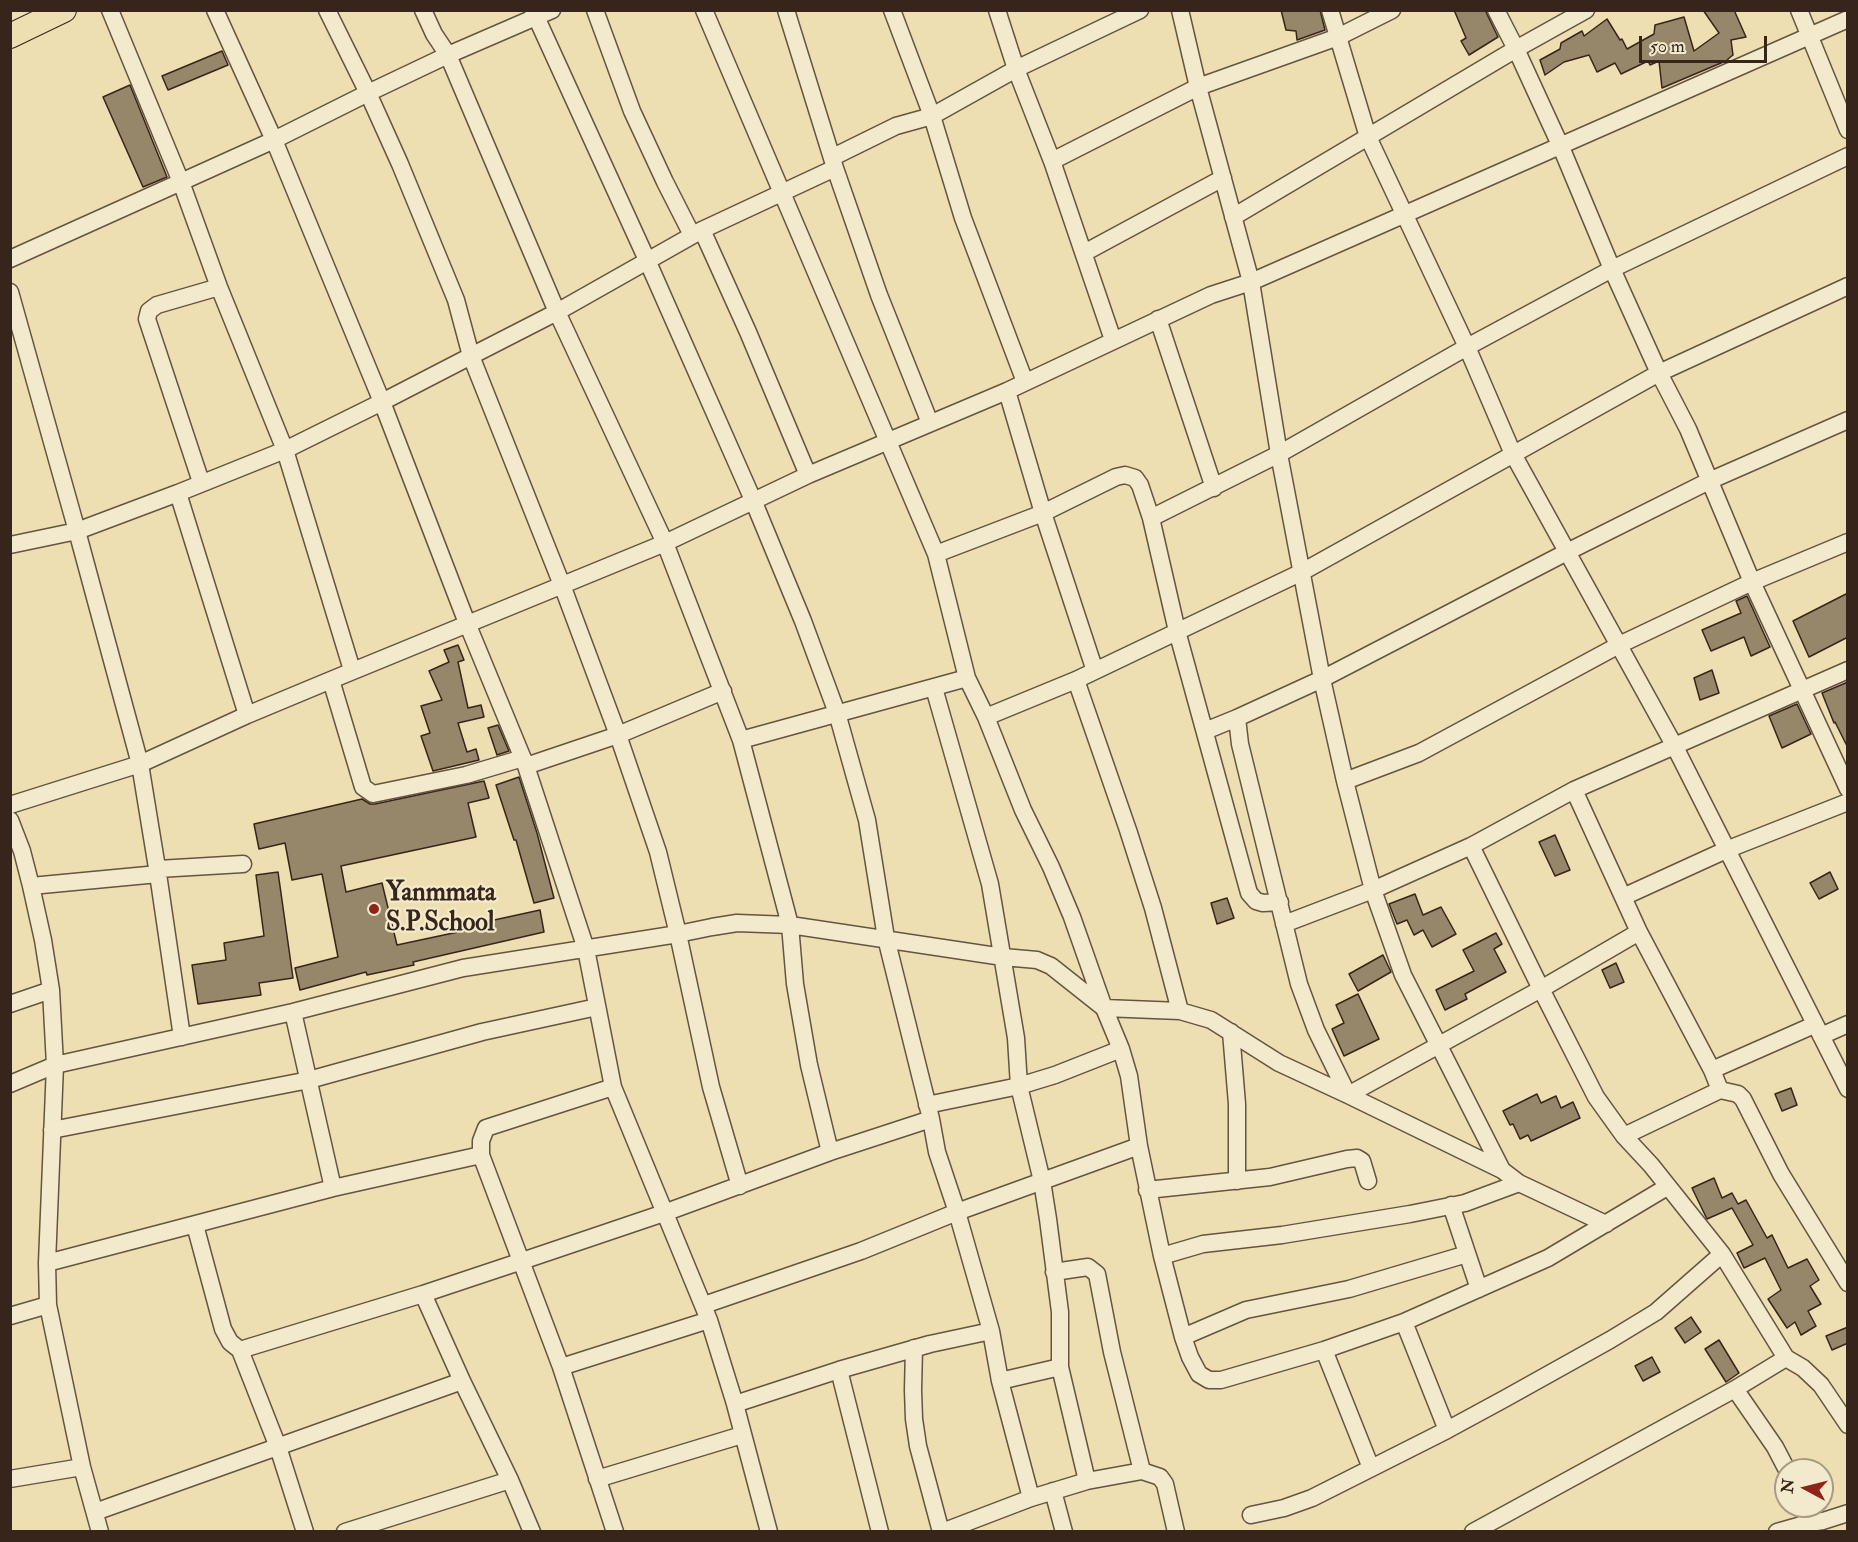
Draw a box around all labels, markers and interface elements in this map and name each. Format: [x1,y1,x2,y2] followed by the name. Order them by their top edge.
[1642,24,1770,62] scale bar
[1650,35,1685,58] text: 50 m
[386,878,496,940] place label: Yanmmata S.P.School
[367,902,381,916] marker: Yanmmata S.P.School
[1774,1458,1834,1518] north arrow
[1777,1478,1799,1494] text: N

